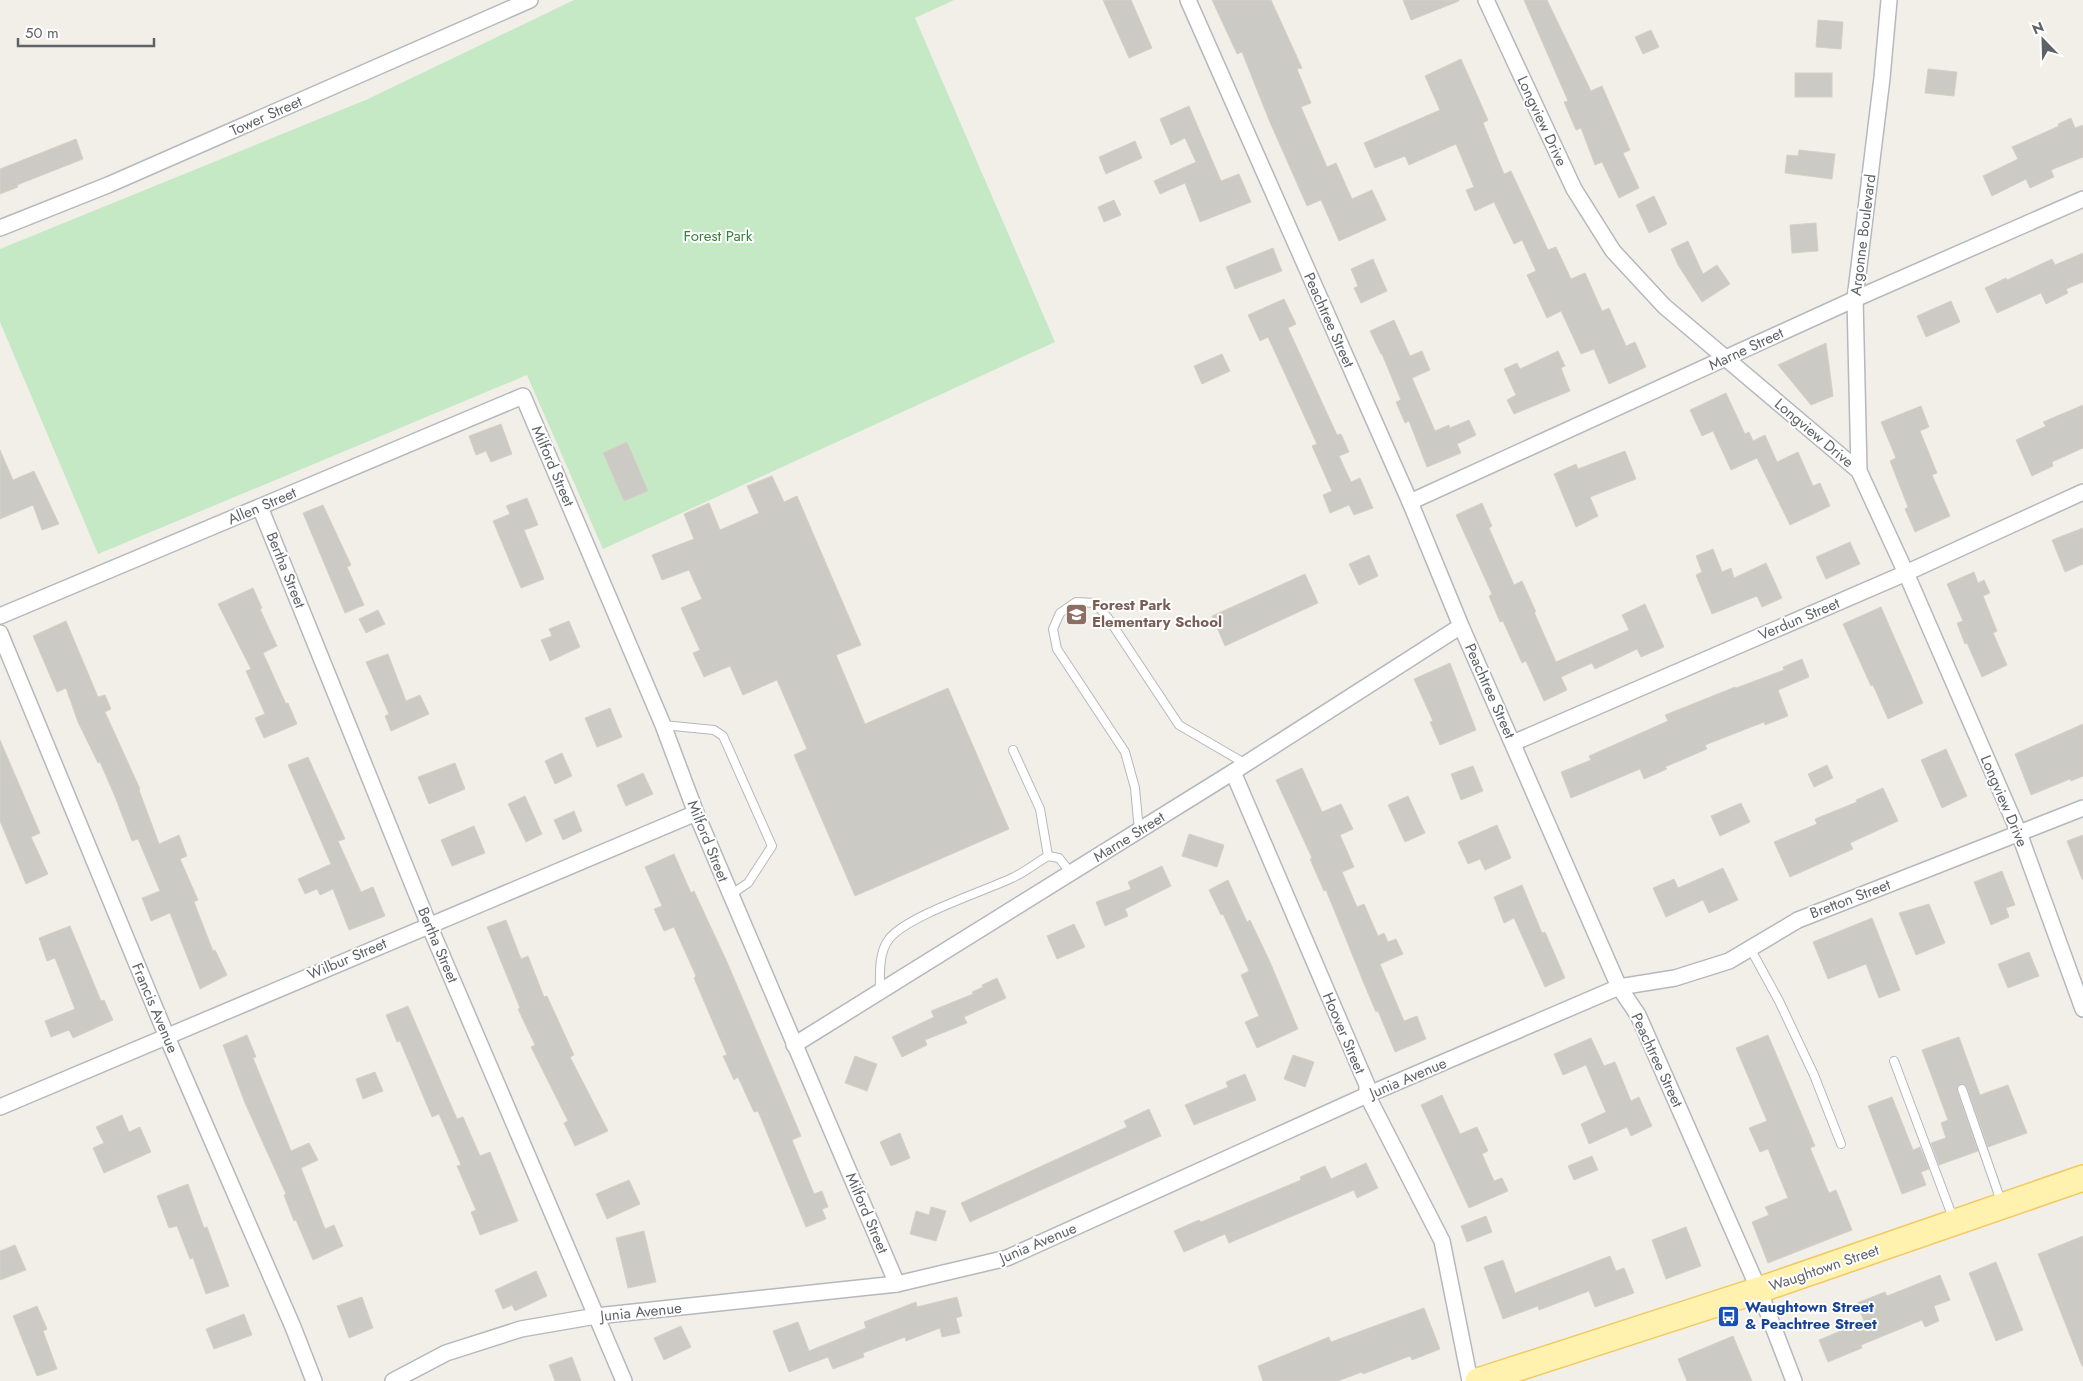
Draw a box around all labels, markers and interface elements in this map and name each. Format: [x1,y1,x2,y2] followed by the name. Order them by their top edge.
[18,15,154,47] scale bar
[2018,15,2068,65] north arrow
[2029,17,2047,39] text: N
[25,22,59,44] text: 50 m
[1511,72,1573,170] street label: Longview Drive
[227,90,306,142] street label: Tower Street
[1845,173,1881,297] street label: Argonne Boulevard
[684,225,753,247] park label: Forest Park
[1298,269,1360,371] street label: Peachtree Street
[1705,322,1787,376] street label: Marne Street
[1770,393,1859,473] street label: Longview Drive
[526,422,580,510] street label: Milford Street
[224,482,300,530] street label: Allen Street
[261,529,311,612] street label: Bertha Street
[1755,592,1843,646] street label: Verdun Street
[1092,594,1222,633] place label: Forest Park Elementary School
[1064,602,1088,626] school or university icon: Forest Park Elementary School
[1459,640,1521,742] street label: Peachtree Street
[1975,752,2033,850] street label: Longview Drive
[682,797,734,885] street label: Milford Street
[1089,806,1169,868] street label: Marne Street
[1807,873,1894,924] street label: Bretton Street
[412,904,464,987] street label: Bertha Street
[304,932,390,986] street label: Wilbur Street
[126,960,184,1057] street label: Francis Avenue
[1317,989,1371,1077] street label: Hoover Street
[1625,1009,1689,1111] street label: Peachtree Street
[1364,1052,1450,1105] street label: Junia Avenue
[840,1169,894,1257] street label: Milford Street
[994,1217,1080,1270] street label: Junia Avenue
[1766,1239,1882,1297] street label: Waughtown Street
[1745,1296,1877,1335] place label: Waughtown Street & Peachtree Street
[597,1297,683,1327] street label: Junia Avenue
[1717,1304,1741,1328] bus stop icon: Waughtown Street & Peachtree Street

